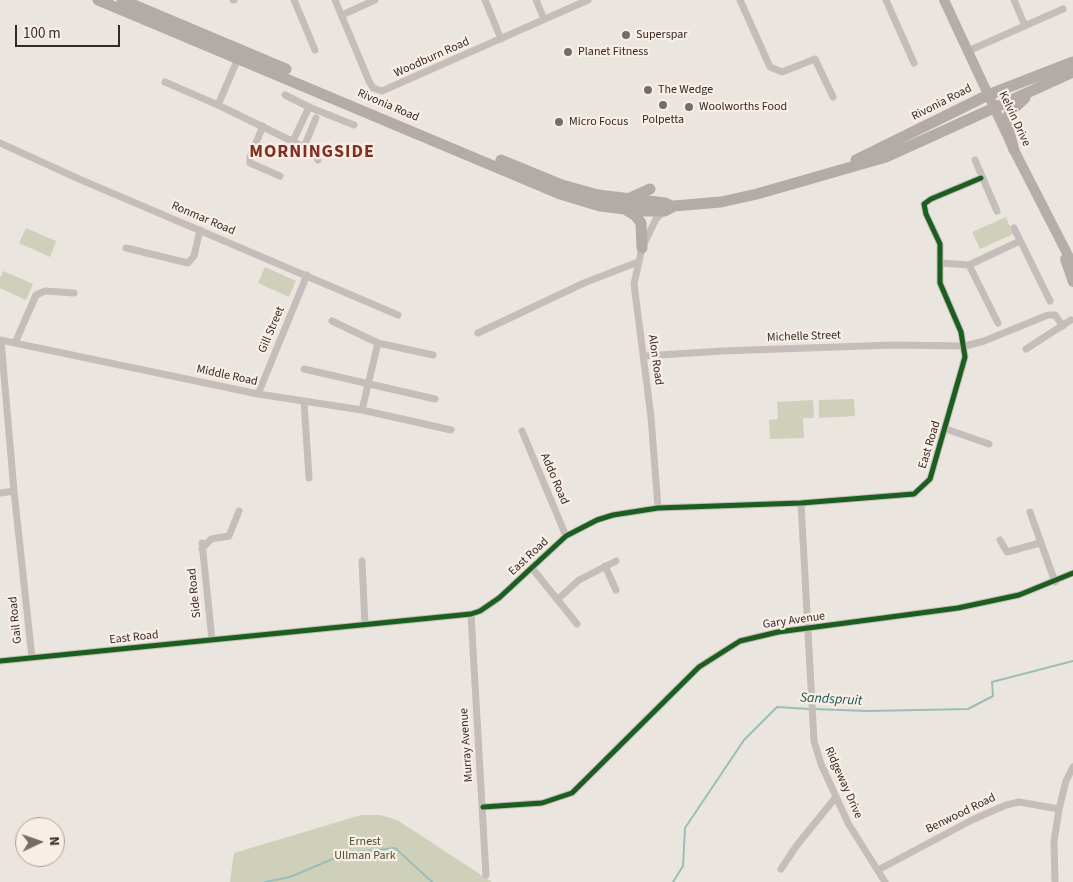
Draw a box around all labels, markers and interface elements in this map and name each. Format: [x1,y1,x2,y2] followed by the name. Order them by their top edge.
[18,15,122,47] scale bar
[23,23,61,44] text: 100 m
[636,28,687,42] place label: Superspar
[620,29,632,41] marker: Superspar
[392,35,472,81] street label: Woodburn Road
[578,45,648,59] place label: Planet Fitness
[562,46,574,58] marker: Planet Fitness
[910,82,974,124] street label: Rivonia Road
[658,83,713,97] place label: The Wedge
[642,84,654,96] marker: The Wedge
[355,87,421,125] street label: Rivonia Road
[995,89,1033,149] street label: Kelvin Drive
[657,99,669,111] marker: Polpetta
[699,100,787,114] place label: Woolworths Food
[683,101,695,113] marker: Woolworths Food
[642,113,684,127] place label: Polpetta
[569,115,628,129] place label: Micro Focus
[553,116,565,128] marker: Micro Focus
[248,142,376,164] district label: MORNINGSIDE
[169,199,237,239] street label: Ronmar Road
[256,305,288,355] street label: Gill Street
[767,329,841,345] street label: Michelle Street
[644,334,666,386] street label: Alon Road
[195,362,259,390] street label: Middle Road
[916,419,944,471] street label: East Road
[537,451,571,507] street label: Addo Road
[506,535,552,579] street label: East Road
[185,567,205,619] street label: Side Road
[6,596,26,644] street label: Gail Road
[762,609,826,633] street label: Gary Avenue
[109,628,159,648] street label: East Road
[799,690,863,710] water label: Sandspruit
[457,707,477,783] street label: Murray Avenue
[821,745,865,821] street label: Ridgeway Drive
[924,791,998,837] street label: Benwood Road
[15,817,65,867] north arrow
[334,835,396,863] park label: Ernest Ullman Park
[44,836,64,846] text: N

